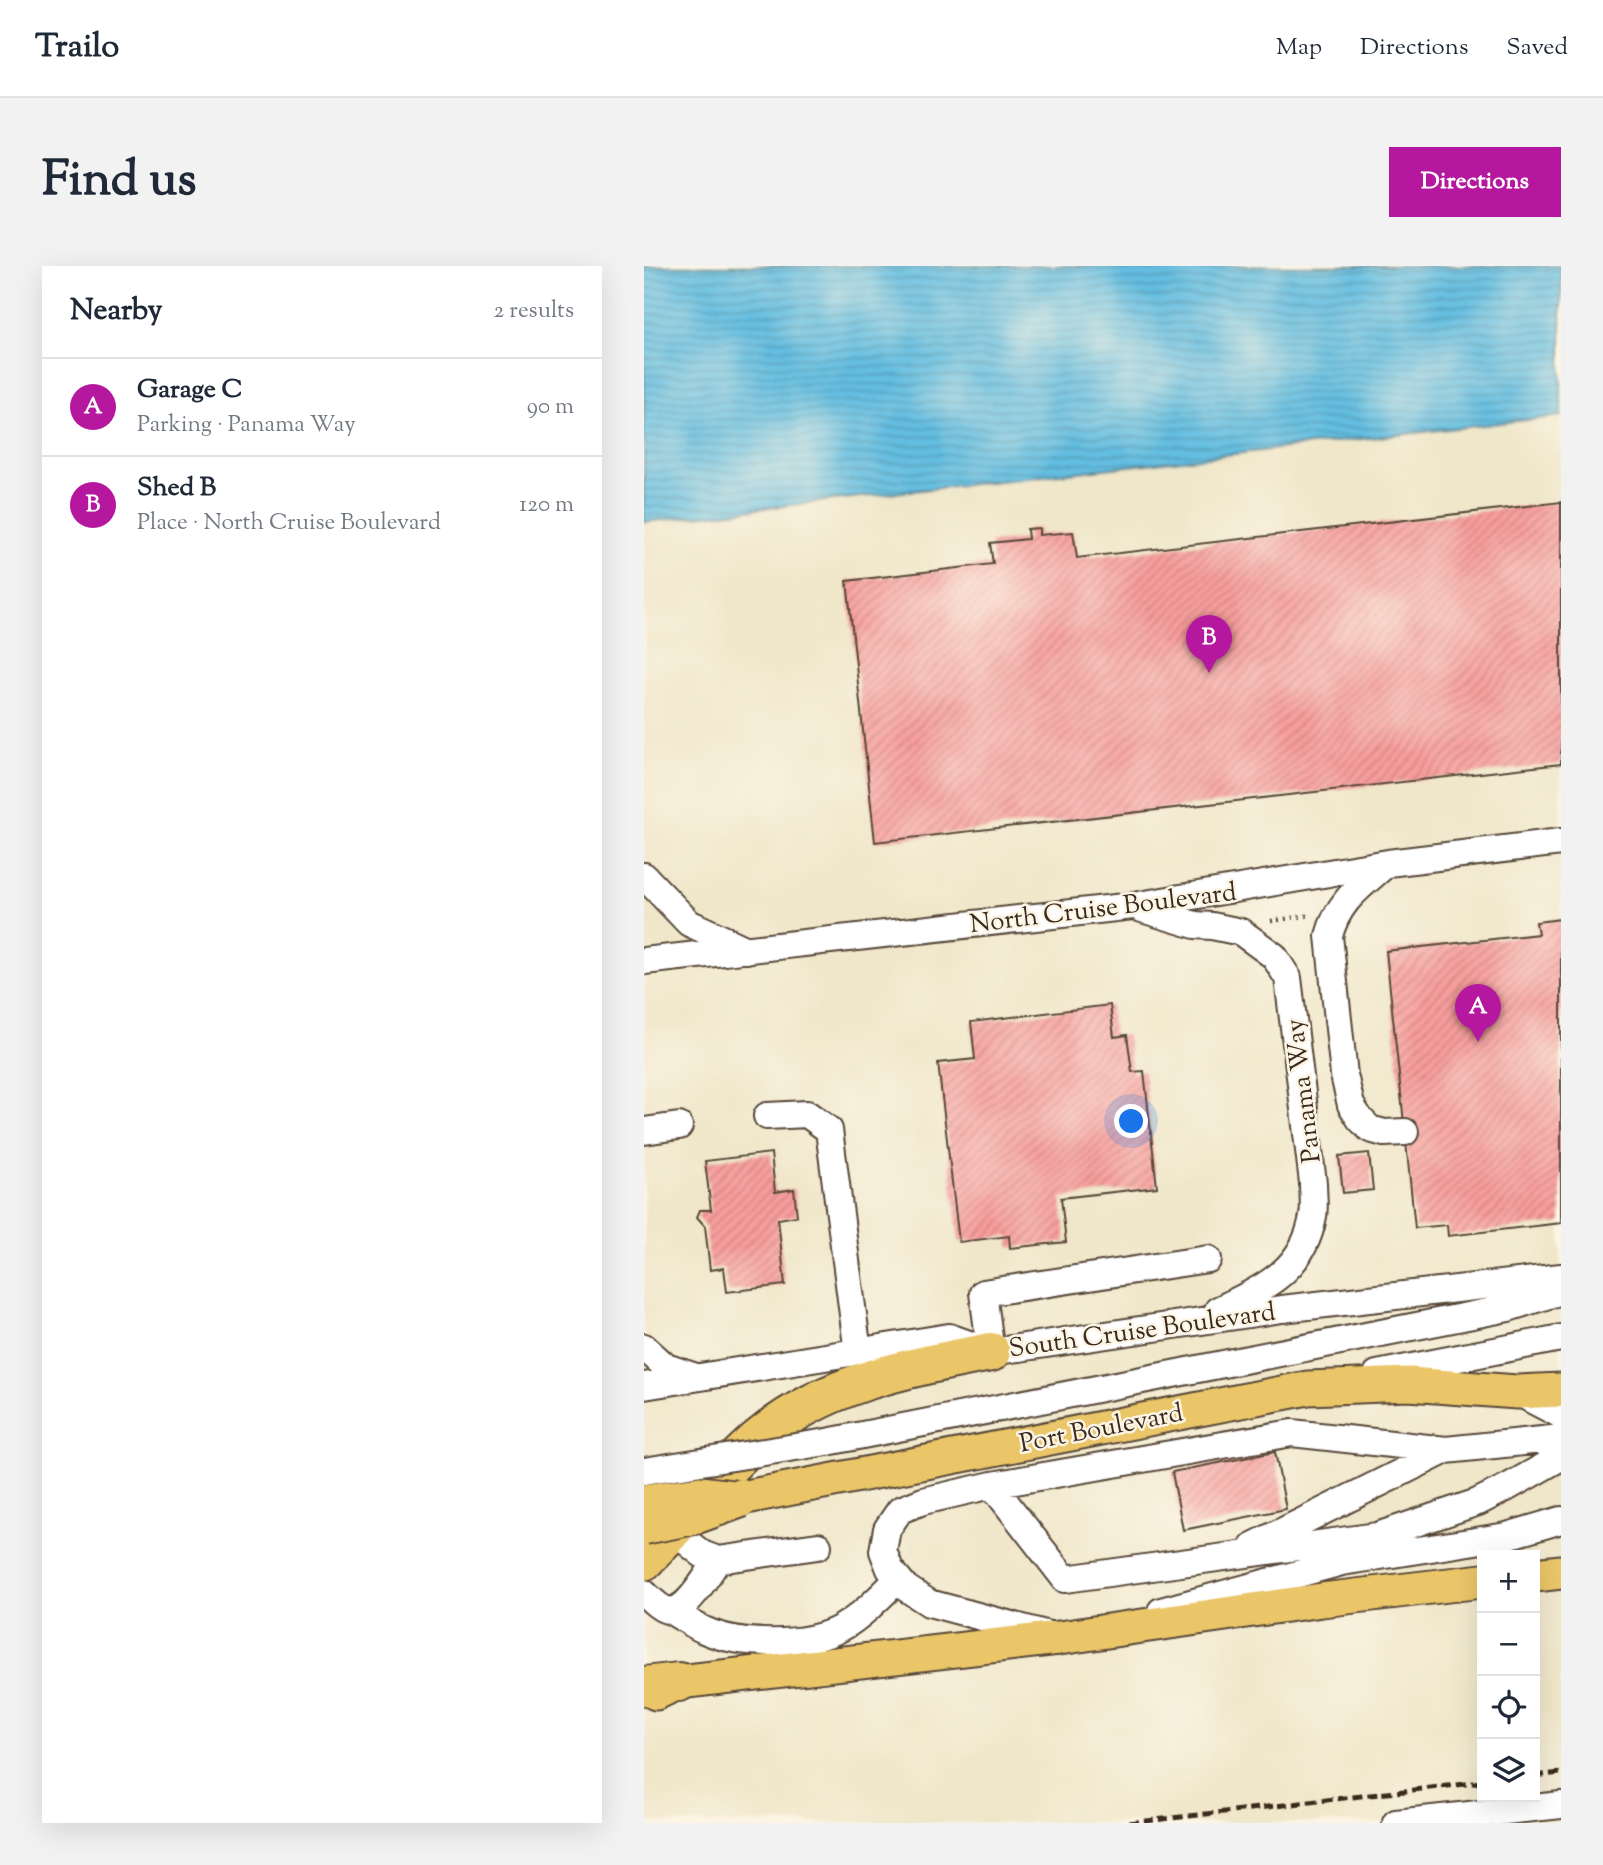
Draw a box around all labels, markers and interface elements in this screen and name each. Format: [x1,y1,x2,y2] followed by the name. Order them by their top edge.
[35,24,119,72] text: Trailo
[1276,31,1322,65] text: Map
[1360,31,1468,65] text: Directions
[1506,31,1568,65] text: Saved
[42,147,196,217] text: Find us
[1389,147,1561,217] button: Directions
[70,290,162,333] text: Nearby
[494,295,574,328] text: 2 results
[137,372,242,409] text: Garage C
[84,391,102,424] text: A
[527,391,574,424] text: 90 m
[137,409,356,442] text: Parking · Panama Way
[137,470,216,507] text: Shed B
[86,489,100,522] text: B
[519,489,574,522] text: 120 m
[137,507,441,540] text: Place · North Cruise Boulevard
[1186,615,1232,673] pin: B
[968,875,1239,944] street label: North Cruise Boulevard
[1455,984,1501,1042] pin: A
[1277,1017,1332,1165] street label: Panama Way
[1114,1104,1148,1138] your location
[1007,1294,1278,1369] street label: South Cruise Boulevard
[1017,1395,1187,1463] street label: Port Boulevard
[1477,1550,1540,1802] map controls
[1477,1550,1540,1613] button: +
[1477,1613,1540,1676] button: −
[1477,1676,1540,1739] button: locate
[1477,1739,1540,1802] button: layers

